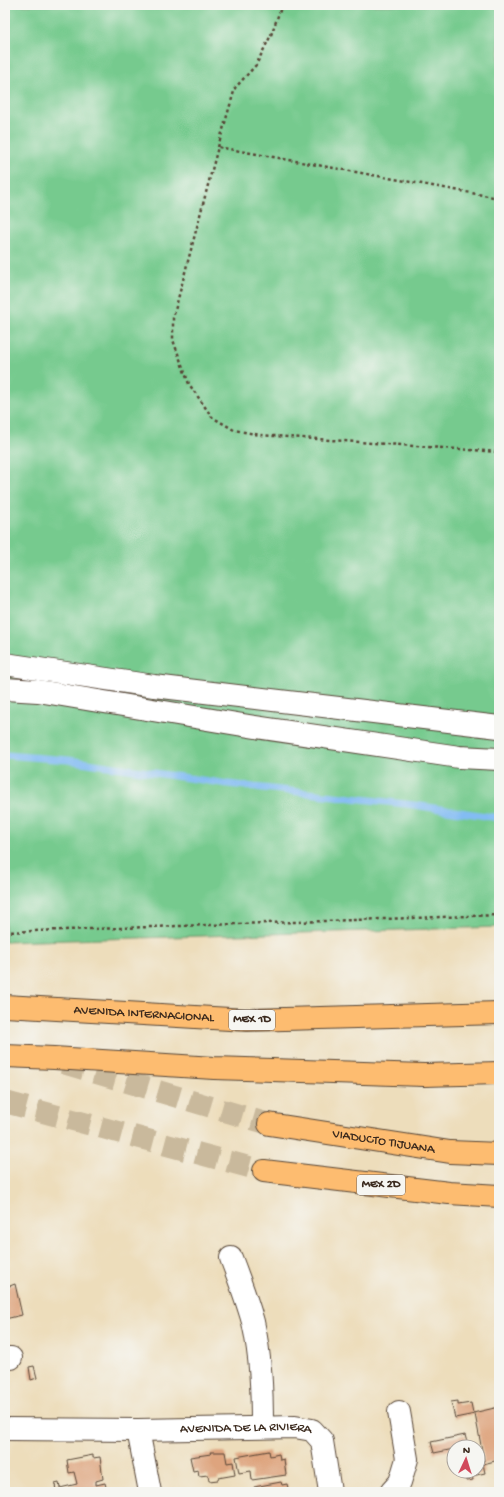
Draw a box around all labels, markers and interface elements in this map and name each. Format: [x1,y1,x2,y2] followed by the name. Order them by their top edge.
[73,1002,216,1026] street label: AVENIDA INTERNACIONAL
[229,1010,275,1030] road number: MEX 1D
[330,1126,437,1157] street label: VIADUCTO TIJUANA
[357,1175,405,1195] road number: MEX 2D
[180,1419,314,1438] street label: AVENIDA DE LA RIVIERA
[446,1439,486,1479] north arrow
[463,1445,471,1457] text: N

